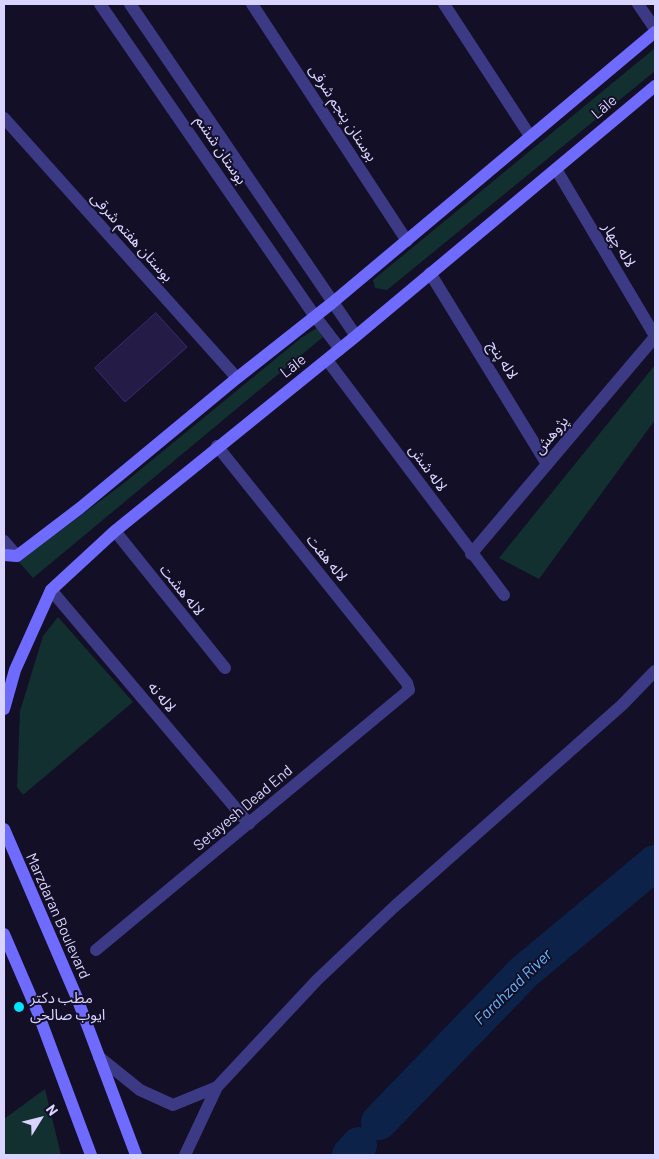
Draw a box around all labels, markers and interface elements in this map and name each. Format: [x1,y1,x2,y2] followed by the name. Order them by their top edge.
[305,61,381,165] street label: بوستان پنجم شرقی
[588,91,620,123] street label: Lāle
[191,112,251,188] street label: بوستان ششم
[87,189,177,285] street label: بوستان هفتم شرقی
[599,219,639,271] street label: لاله چهار
[484,337,522,383] street label: لاله پنج
[277,350,309,382] street label: Lāle
[530,412,572,458] street label: پژوهش
[405,441,451,495] street label: لاله شش
[303,531,351,585] street label: لاله هفت
[156,561,208,619] street label: لاله هشت
[144,678,180,716] street label: لاله نه
[190,761,296,855] street label: Setayesh Dead End
[22,850,94,982] street label: Marzdaran Boulevard
[470,945,556,1029] water label: Farahzad River
[30,989,105,1024] place label: مطب دکتر ایوب صالحی
[12,1000,26,1014] marker: مطب دکتر ایوب صالحی
[15,1094,65,1144] north arrow
[43,1101,62,1119] text: N

